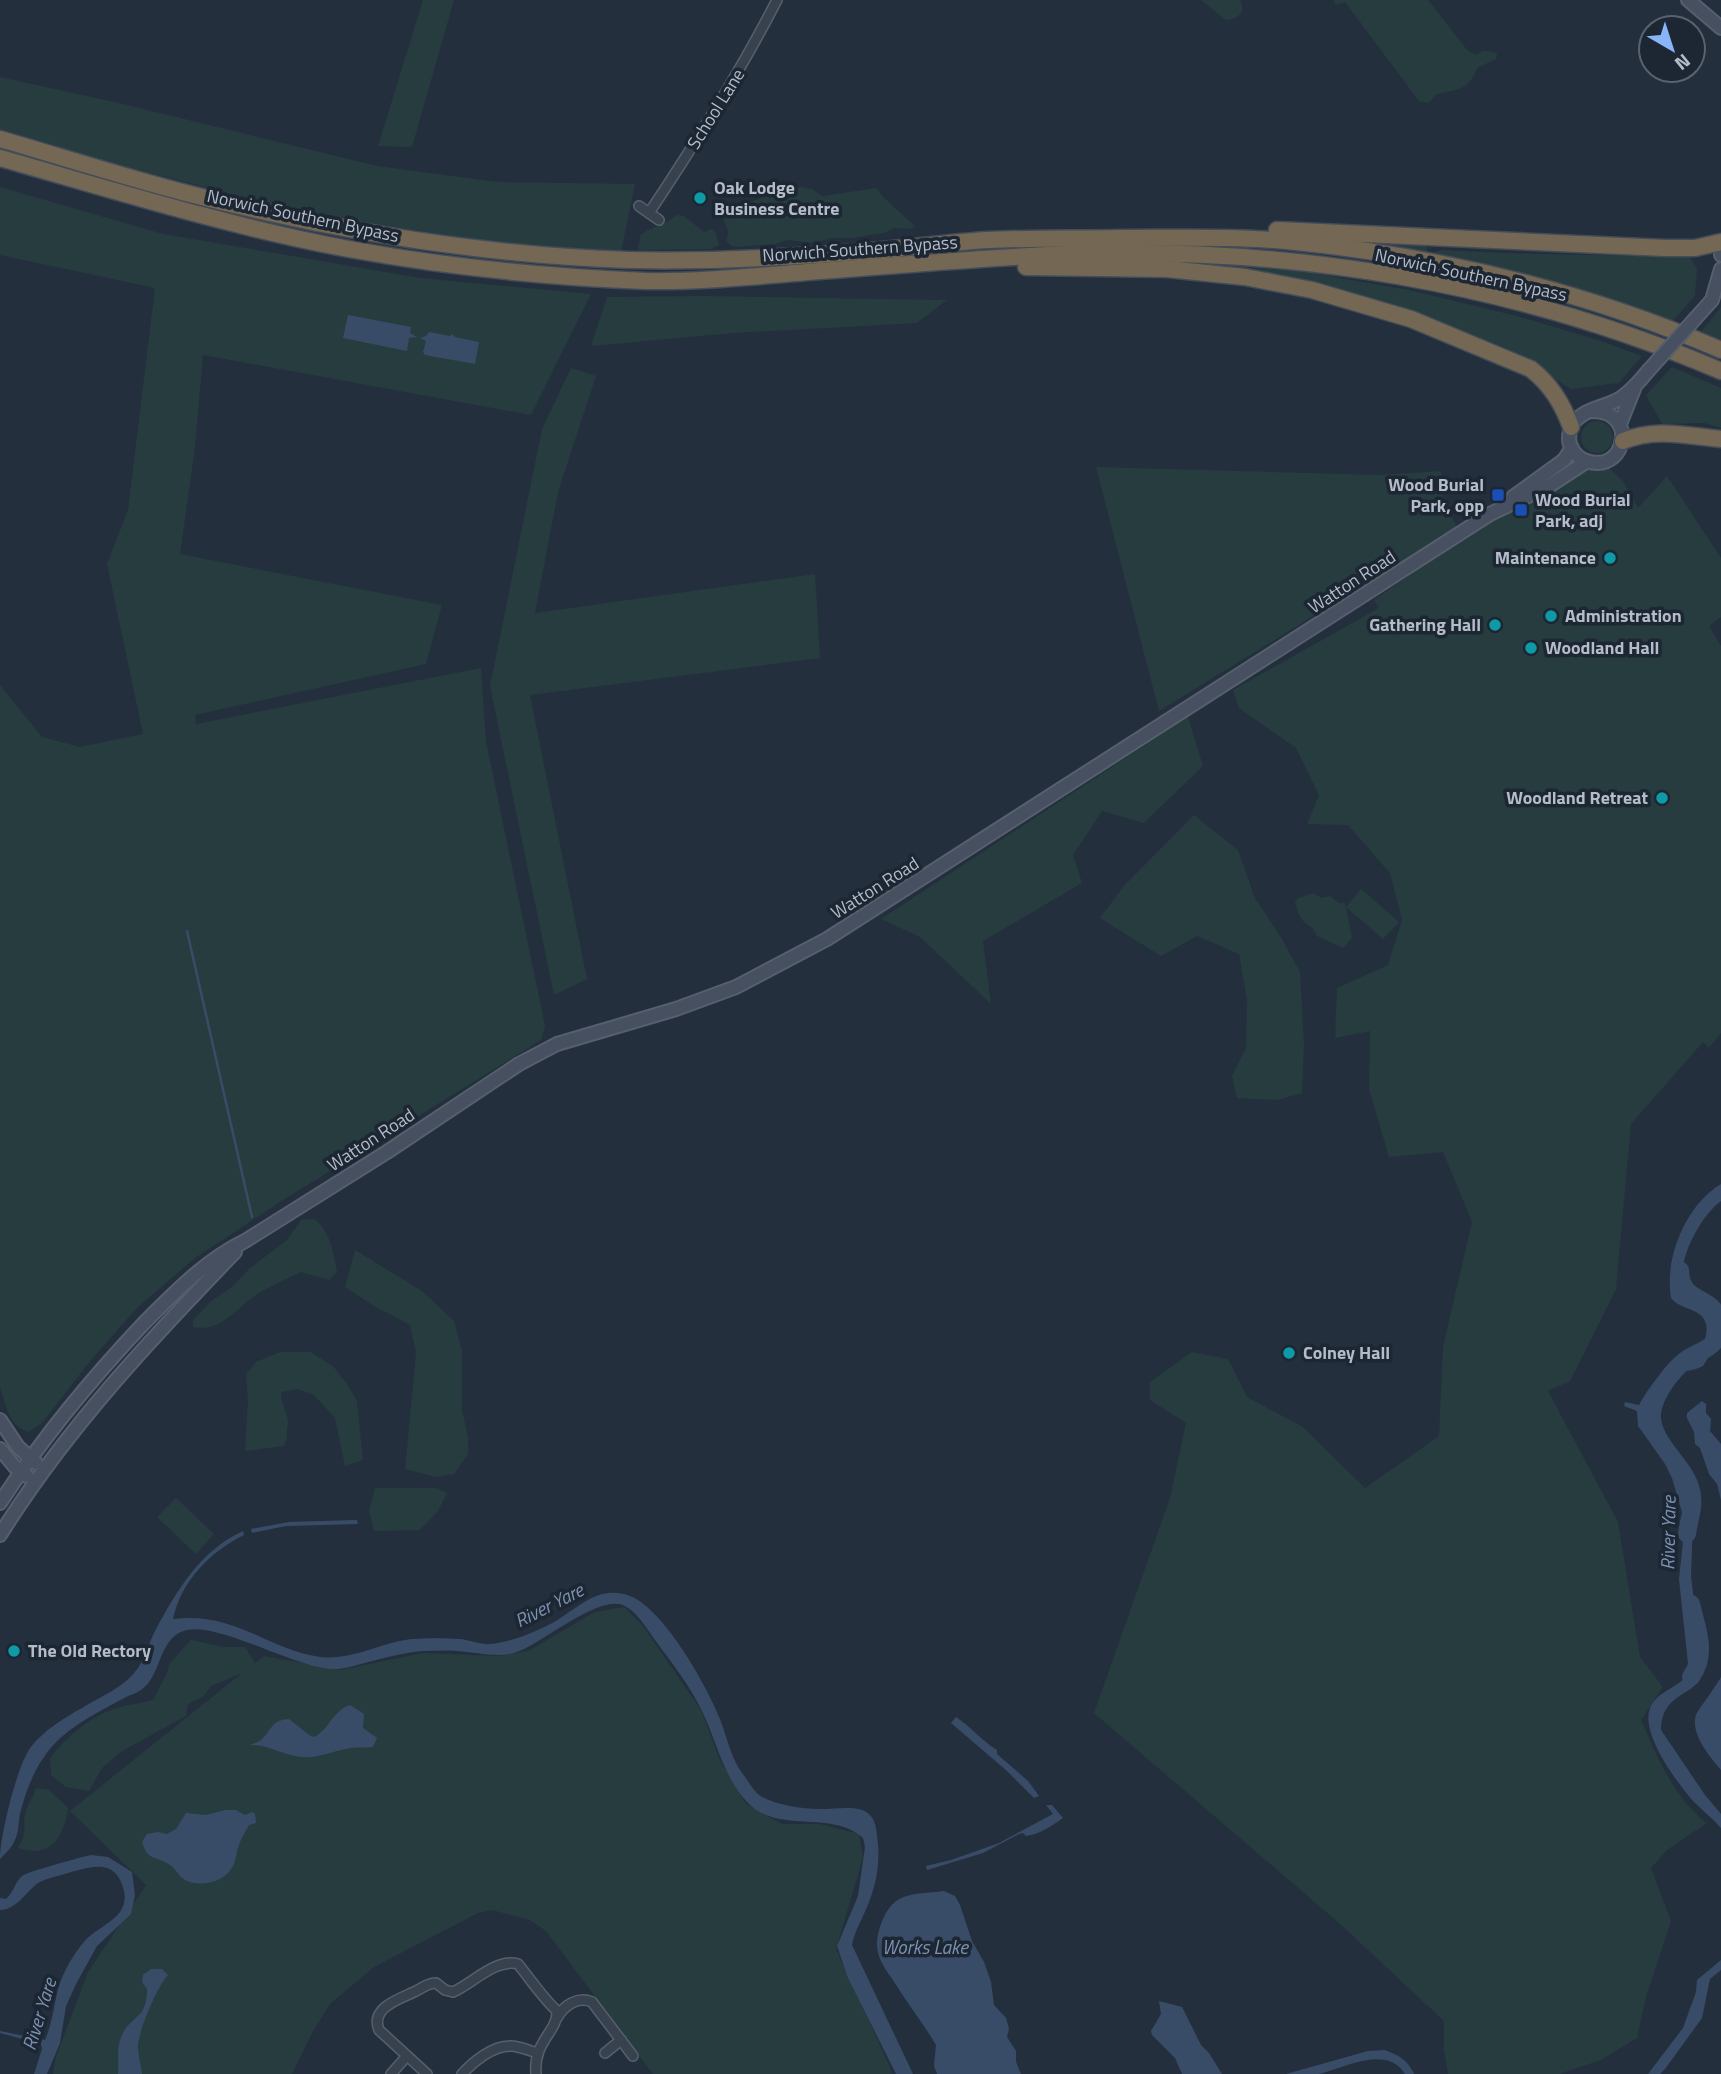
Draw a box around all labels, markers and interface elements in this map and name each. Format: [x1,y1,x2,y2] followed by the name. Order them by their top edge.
[1637,14,1707,84] north arrow
[1669,47,1697,78] text: N
[680,63,751,154] street label: School Lane
[714,174,839,222] place label: Oak Lodge Business Centre
[205,182,402,249] street label: Norwich Southern Bypass
[692,190,708,206] marker: Oak Lodge Business Centre
[761,228,958,269] street label: Norwich Southern Bypass
[1373,241,1570,308] street label: Norwich Southern Bypass
[1388,471,1484,519] place label: Wood Burial Park, opp
[1535,486,1631,534] place label: Wood Burial Park, adj
[1490,487,1506,503] marker: Wood Burial Park, opp
[1513,502,1529,518] marker: Wood Burial Park, adj
[1303,543,1401,620] street label: Watton Road
[1495,544,1596,571] place label: Maintenance
[1602,550,1618,566] marker: Maintenance
[1565,602,1682,629] place label: Administration
[1543,608,1559,624] marker: Administration
[1369,611,1481,638] place label: Gathering Hall
[1487,617,1503,633] marker: Gathering Hall
[1545,634,1659,661] place label: Woodland Hall
[1523,640,1539,656] marker: Woodland Hall
[1506,784,1648,811] place label: Woodland Retreat
[1654,790,1670,806] marker: Woodland Retreat
[825,850,924,925] street label: Watton Road
[322,1101,420,1178] street label: Watton Road
[1303,1339,1390,1366] place label: Colney Hall
[1281,1345,1297,1361] marker: Colney Hall
[1652,1494,1683,1570] water label: River Yare
[509,1574,589,1634] water label: River Yare
[28,1637,151,1664] place label: The Old Rectory
[6,1643,22,1659] marker: The Old Rectory
[882,1932,969,1961] water label: Works Lake
[14,1973,64,2054] water label: River Yare

